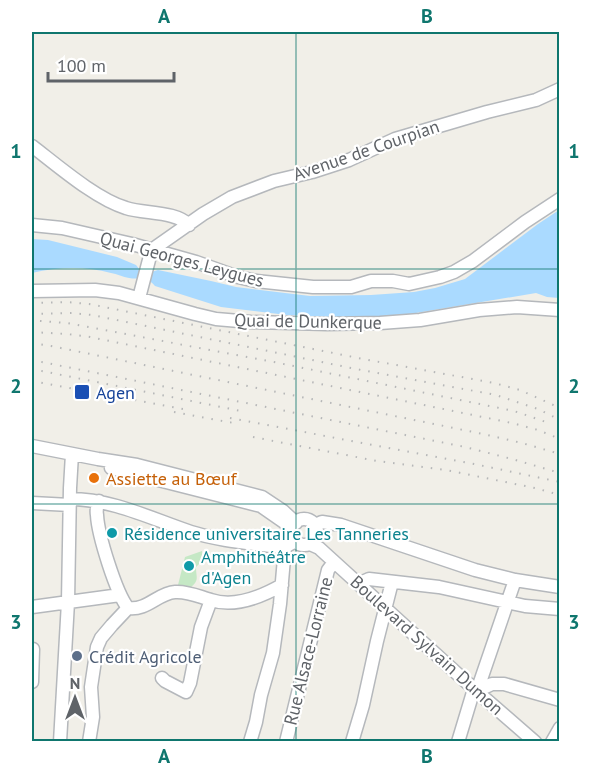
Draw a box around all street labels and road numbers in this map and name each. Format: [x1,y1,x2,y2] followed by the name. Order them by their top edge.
[290,114,442,186] street label: Avenue de Courpian
[98,226,266,292] street label: Quai Georges Leygues
[234,308,382,334] street label: Quai de Dunkerque
[346,570,508,720] street label: Boulevard Sylvain Dumon
[278,574,338,728] street label: Rue Alsace-Lorraine

